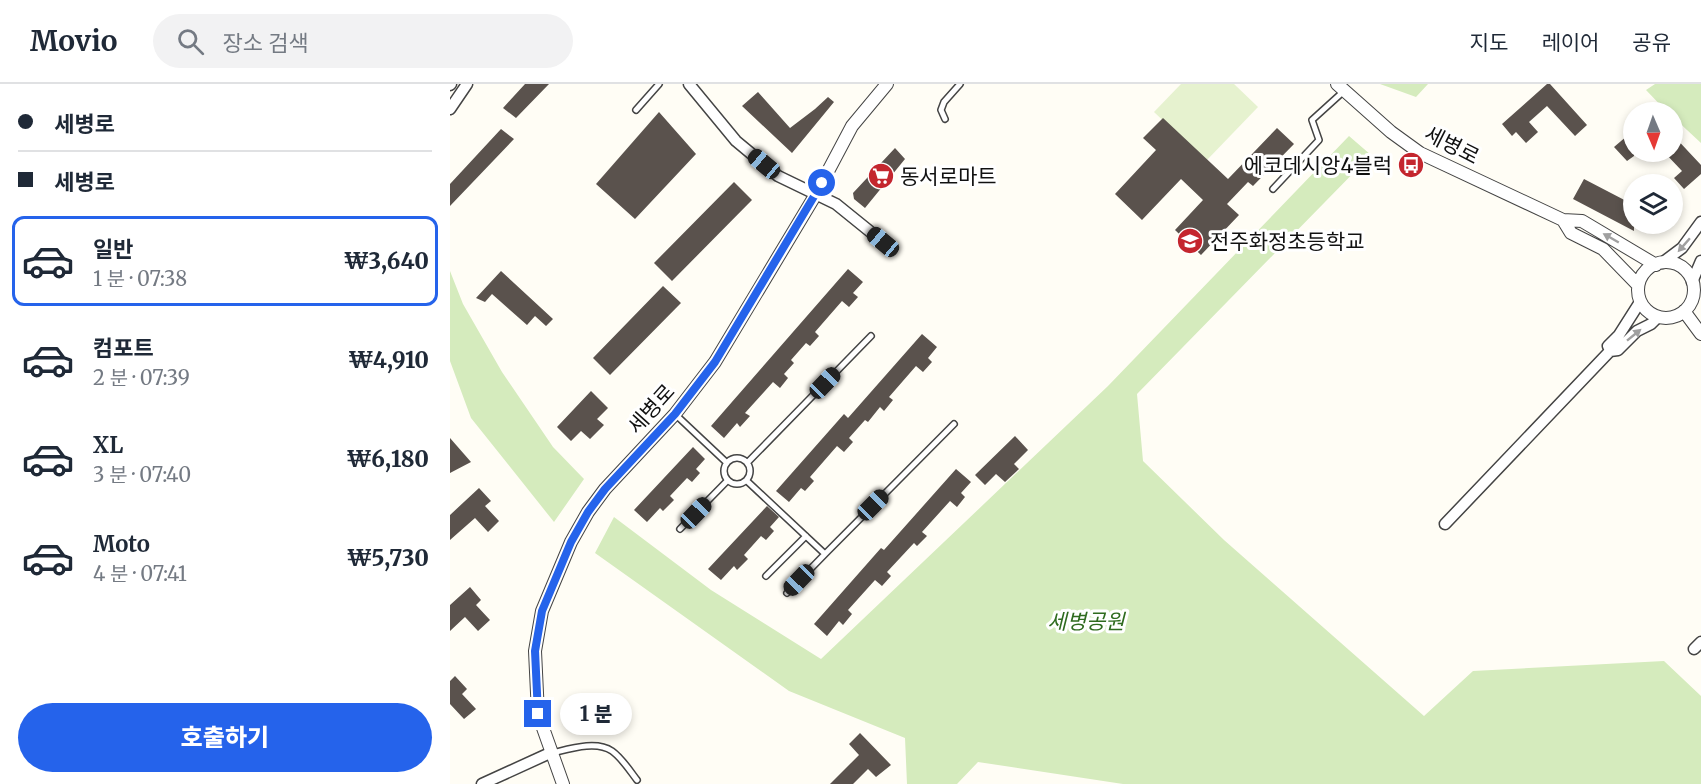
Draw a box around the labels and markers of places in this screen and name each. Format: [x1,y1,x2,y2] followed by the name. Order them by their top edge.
[1396,150,1426,180] bus stop icon: 에코데시앙4블럭
[1244,152,1392,179] place label: 에코데시앙4블럭
[866,161,896,191] supermarket icon: 동서로마트
[900,163,997,190] place label: 동서로마트
[1175,226,1205,256] school or university icon: 전주화정초등학교
[1210,228,1365,255] place label: 전주화정초등학교

